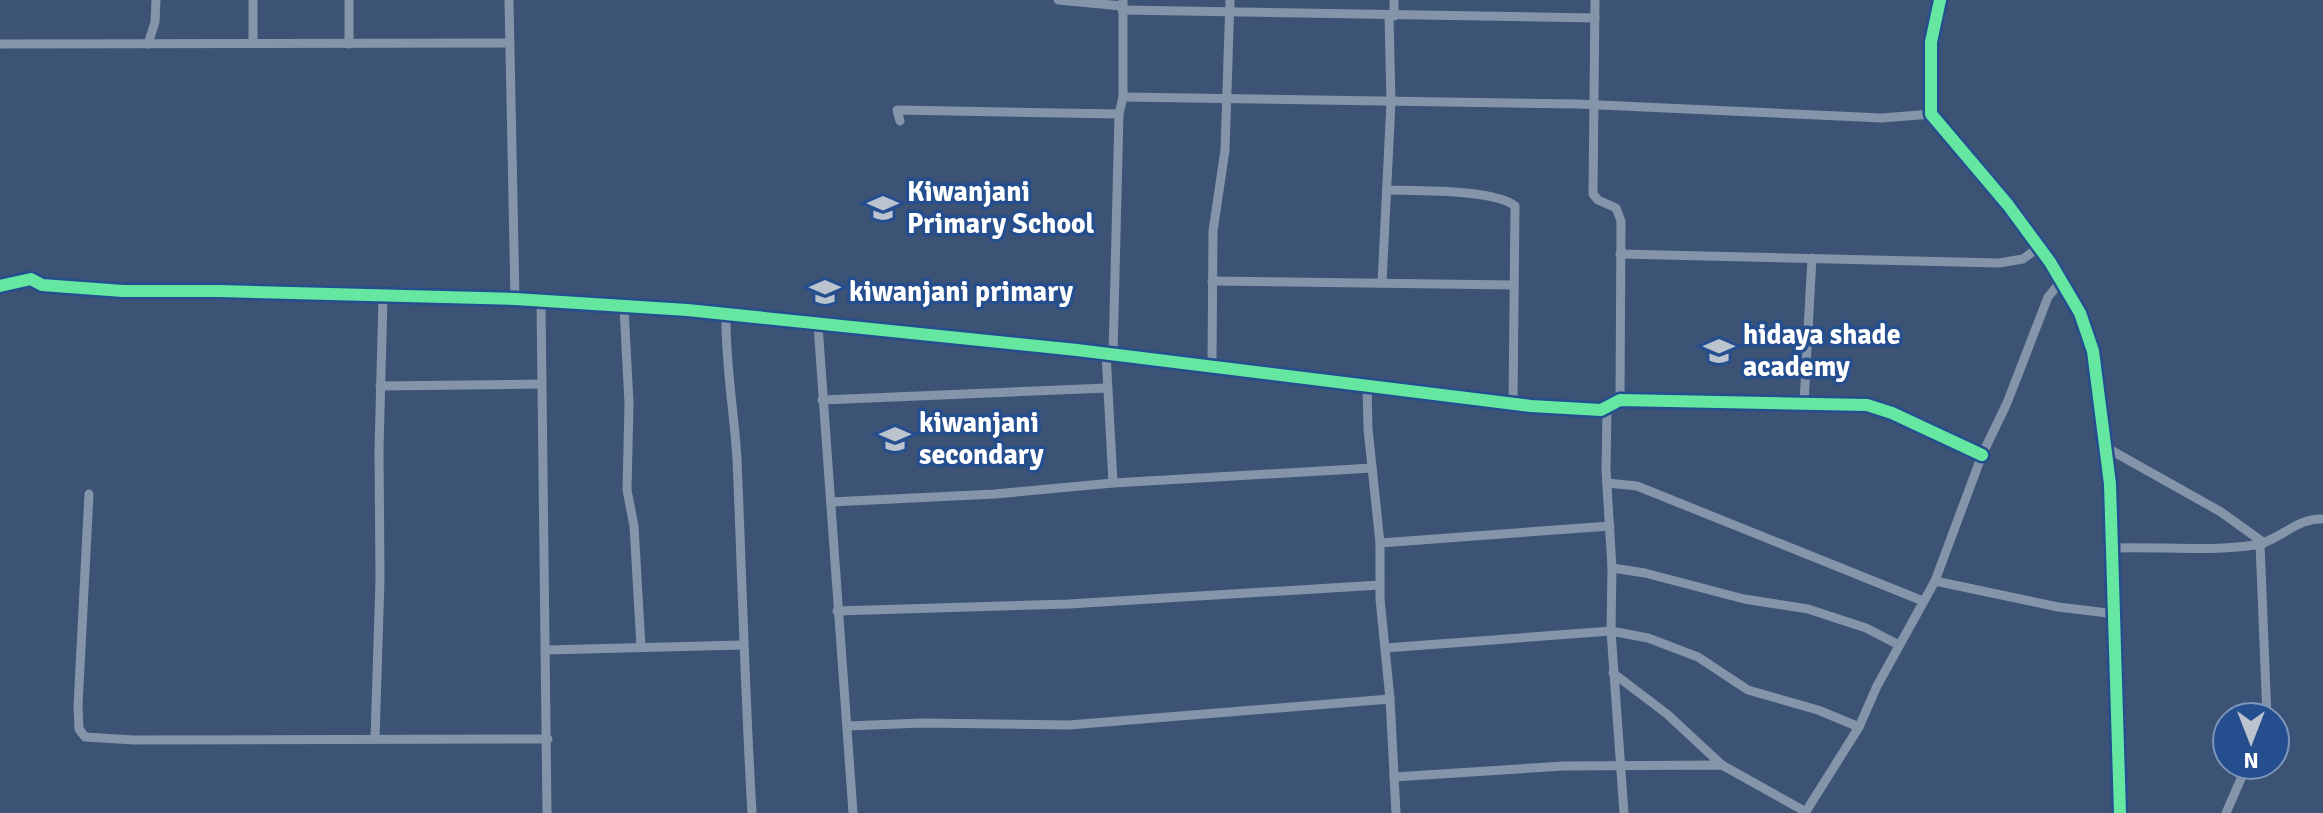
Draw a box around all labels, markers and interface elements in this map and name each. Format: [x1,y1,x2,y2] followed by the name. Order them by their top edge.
[907,175,1095,241] place label: Kiwanjani Primary School
[866,191,900,225] school or university icon: Kiwanjani Primary School
[808,275,842,309] school or university icon: kiwanjani primary
[849,275,1073,309] place label: kiwanjani primary
[1743,318,1901,384] place label: hidaya shade academy
[1702,334,1736,368] school or university icon: hidaya shade academy
[919,406,1044,472] place label: kiwanjani secondary
[878,422,912,456] school or university icon: kiwanjani secondary
[2211,701,2291,781] north arrow
[2243,747,2259,774] text: N

